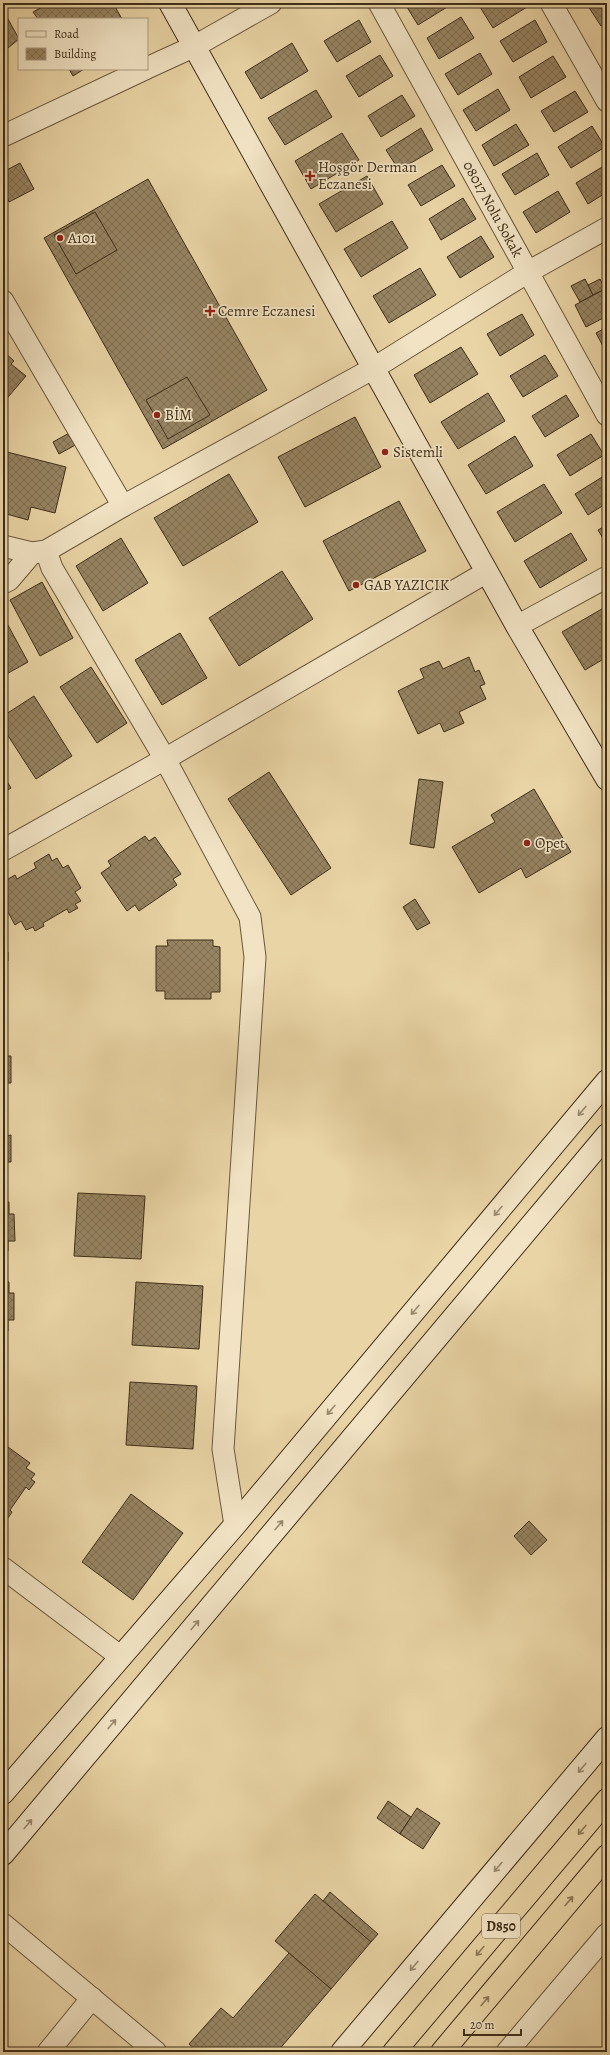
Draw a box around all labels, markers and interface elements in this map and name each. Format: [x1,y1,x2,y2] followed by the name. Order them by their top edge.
[18,18,148,70] legend
[54,26,80,42] text: Road
[54,46,96,62] text: Building
[318,157,417,194] place label: Hoşgör Derman Eczanesi
[458,157,528,261] street label: 08017 Nolu Sokak
[305,171,315,181] marker: Hoşgör Derman Eczanesi
[67,228,95,248] place label: A101
[55,233,65,243] marker: A101
[218,301,316,321] place label: Cemre Eczanesi
[205,306,215,316] marker: Cemre Eczanesi
[165,405,192,425] place label: BİM
[152,410,162,420] marker: BİM
[393,442,443,462] place label: Sistemli
[380,447,390,457] marker: Sistemli
[364,575,450,595] place label: GAB YAZICIK
[351,580,361,590] marker: GAB YAZICIK
[535,833,565,853] place label: Opet
[522,838,532,848] marker: Opet
[577,1106,586,1116] one-way arrow
[494,1205,503,1216] one-way arrow
[410,1305,419,1316] one-way arrow
[327,1405,336,1415] one-way arrow
[275,1520,284,1531] one-way arrow
[191,1619,200,1630] one-way arrow
[107,1719,116,1730] one-way arrow
[577,1762,586,1773] one-way arrow
[24,1818,33,1829] one-way arrow
[577,1825,586,1835] one-way arrow
[494,1862,503,1872] one-way arrow
[564,1896,573,1907] one-way arrow
[482,1914,520,1938] road number: D850
[475,1945,484,1956] one-way arrow
[410,1961,419,1972] one-way arrow
[481,1995,490,2006] one-way arrow
[464,2011,521,2037] scale bar
[470,2017,494,2033] text: 20 m

